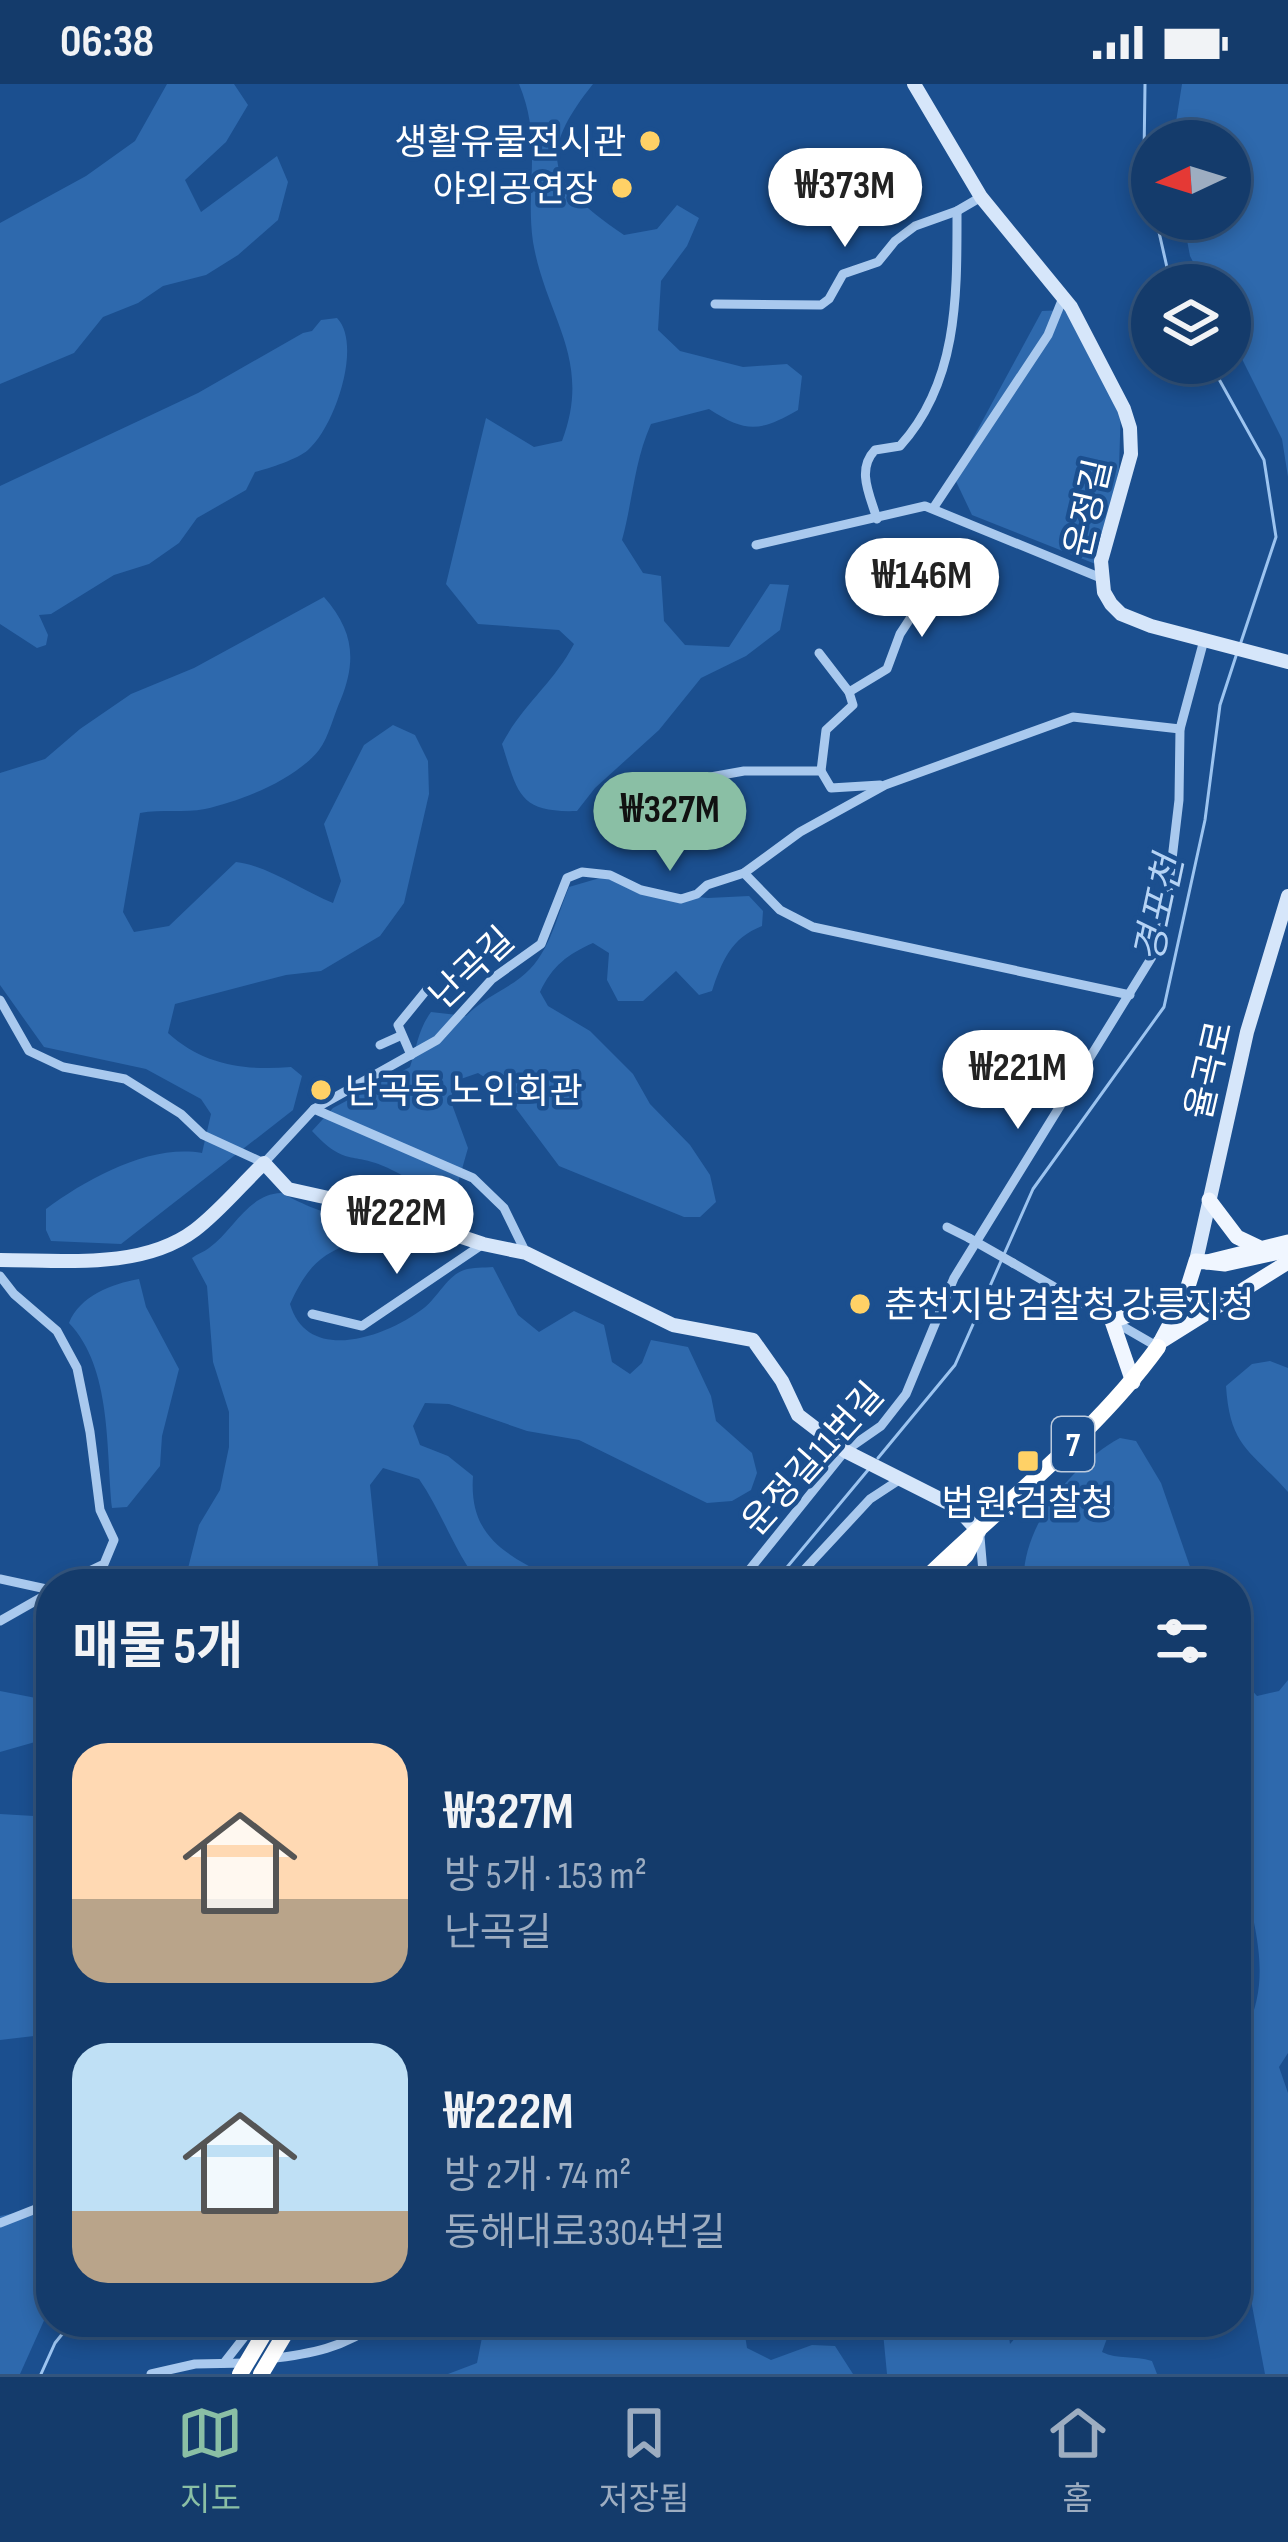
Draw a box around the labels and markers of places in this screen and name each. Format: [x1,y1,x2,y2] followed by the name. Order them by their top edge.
[394,122,626,165] place label: 생활유물전시관
[637,128,663,154] marker: 생활유물전시관
[761,148,929,250] pin: ₩373M
[432,169,598,212] place label: 야외공연장
[609,175,635,201] marker: 야외공연장
[838,538,1006,640] pin: ₩146M
[586,772,754,874] pin: ₩327M
[934,1030,1102,1132] pin: ₩221M
[345,1071,583,1114] place label: 난곡동 노인회관
[308,1077,334,1103] marker: 난곡동 노인회관
[313,1175,481,1277] pin: ₩222M
[884,1285,1254,1328] place label: 춘천지방검찰청 강릉지청
[847,1291,873,1317] marker: 춘천지방검찰청 강릉지청
[1015,1448,1041,1474] marker: 법원.검찰청
[942,1483,1114,1526] place label: 법원.검찰청

